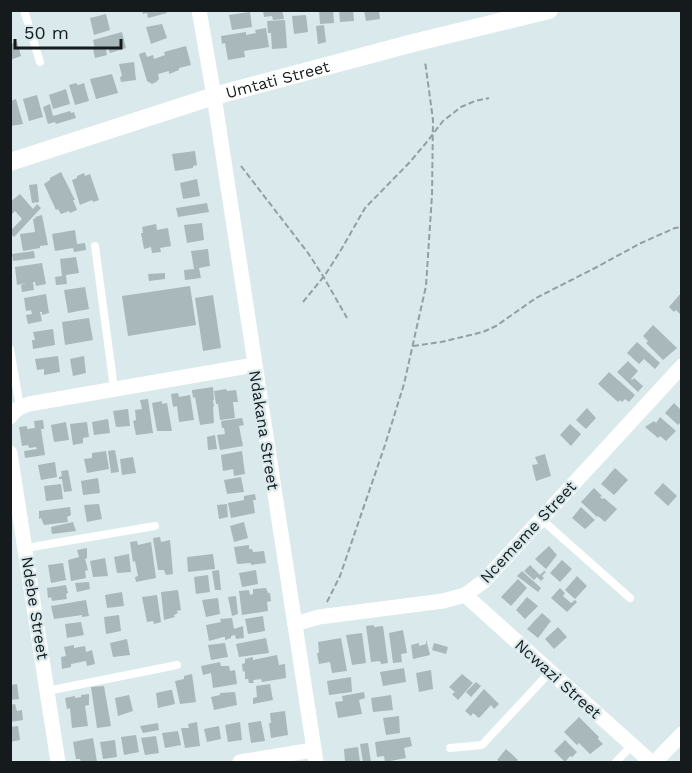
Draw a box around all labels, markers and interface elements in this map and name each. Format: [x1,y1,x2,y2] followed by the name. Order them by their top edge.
[15,12,122,50] scale bar
[24,22,69,43] text: 50 m
[223,56,332,102] street label: Umtati Street
[245,369,283,491] street label: Ndakana Street
[476,477,580,587] street label: Ncememe Street
[18,555,53,661] street label: Ndebe Street
[511,635,605,723] street label: Ncwazi Street

